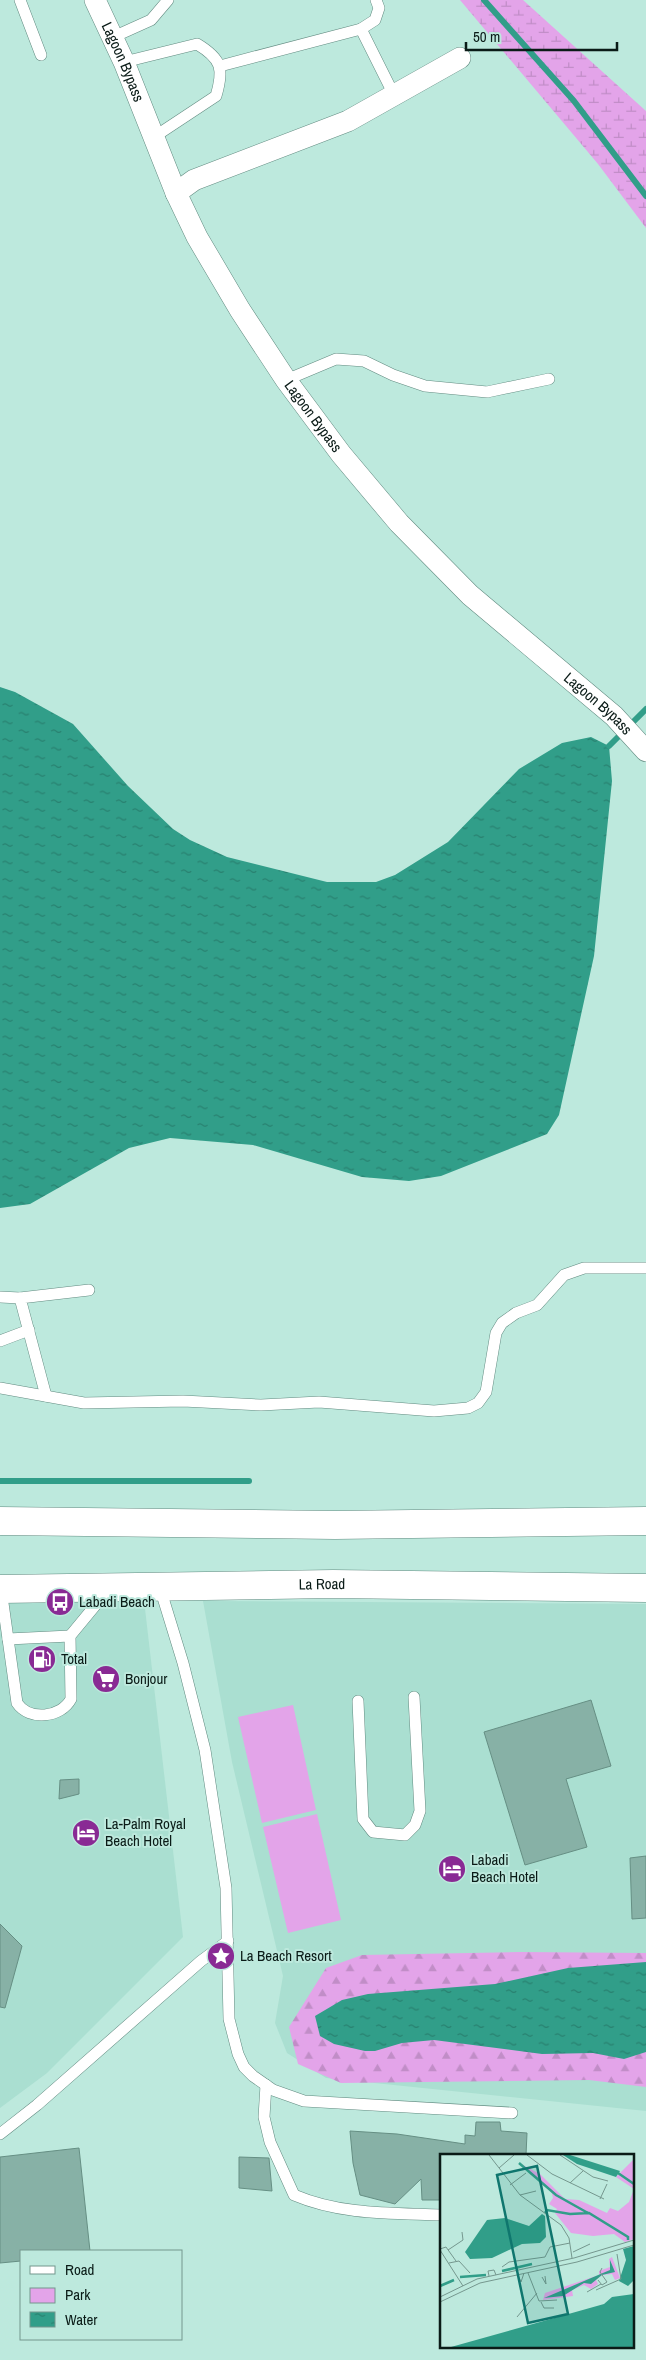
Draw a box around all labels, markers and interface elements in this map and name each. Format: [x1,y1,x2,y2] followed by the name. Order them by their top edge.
[97,19,150,105] street label: Lagoon Bypass
[466,20,617,52] scale bar
[473,26,500,47] text: 50 m
[280,376,347,456] street label: Lagoon Bypass
[560,667,637,739] street label: Lagoon Bypass
[299,1573,345,1595] street label: La Road
[45,1587,75,1617] bus stop icon: Labadi Beach
[79,1591,155,1612] place label: Labadi Beach
[27,1644,57,1674] fuel station icon: Total
[61,1648,87,1669] place label: Total
[91,1664,121,1694] supermarket icon: Bonjour
[125,1668,167,1689] place label: Bonjour
[105,1813,186,1851] place label: La-Palm Royal Beach Hotel
[71,1818,101,1848] hotel icon: La-Palm Royal Beach Hotel
[471,1849,538,1887] place label: Labadi Beach Hotel
[437,1854,467,1884] hotel icon: Labadi Beach Hotel
[206,1941,236,1971] place icon: La Beach Resort
[240,1945,332,1966] place label: La Beach Resort
[440,2154,634,2348] inset map
[20,2250,182,2340] legend
[65,2259,94,2280] text: Road
[65,2284,91,2305] text: Park
[65,2309,97,2330] text: Water

